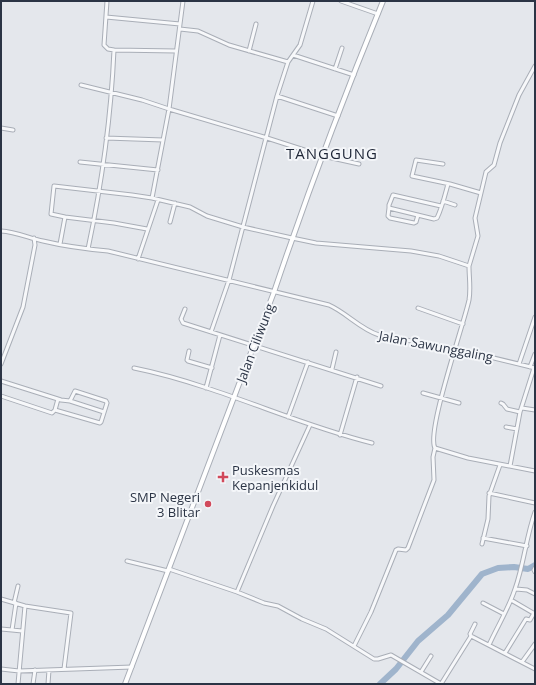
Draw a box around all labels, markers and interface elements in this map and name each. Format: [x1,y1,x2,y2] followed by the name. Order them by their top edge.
[286,143,378,163] district label: TANGGUNG
[231,301,278,387] street label: Jalan Ciliwung
[375,326,495,366] street label: Jalan Sawunggaling
[232,461,318,494] place label: Puskesmas Kepanjenkidul
[217,471,229,483] marker: Puskesmas Kepanjenkidul
[130,488,201,521] place label: SMP Negeri 3 Blitar
[203,499,213,509] marker: SMP Negeri 3 Blitar

